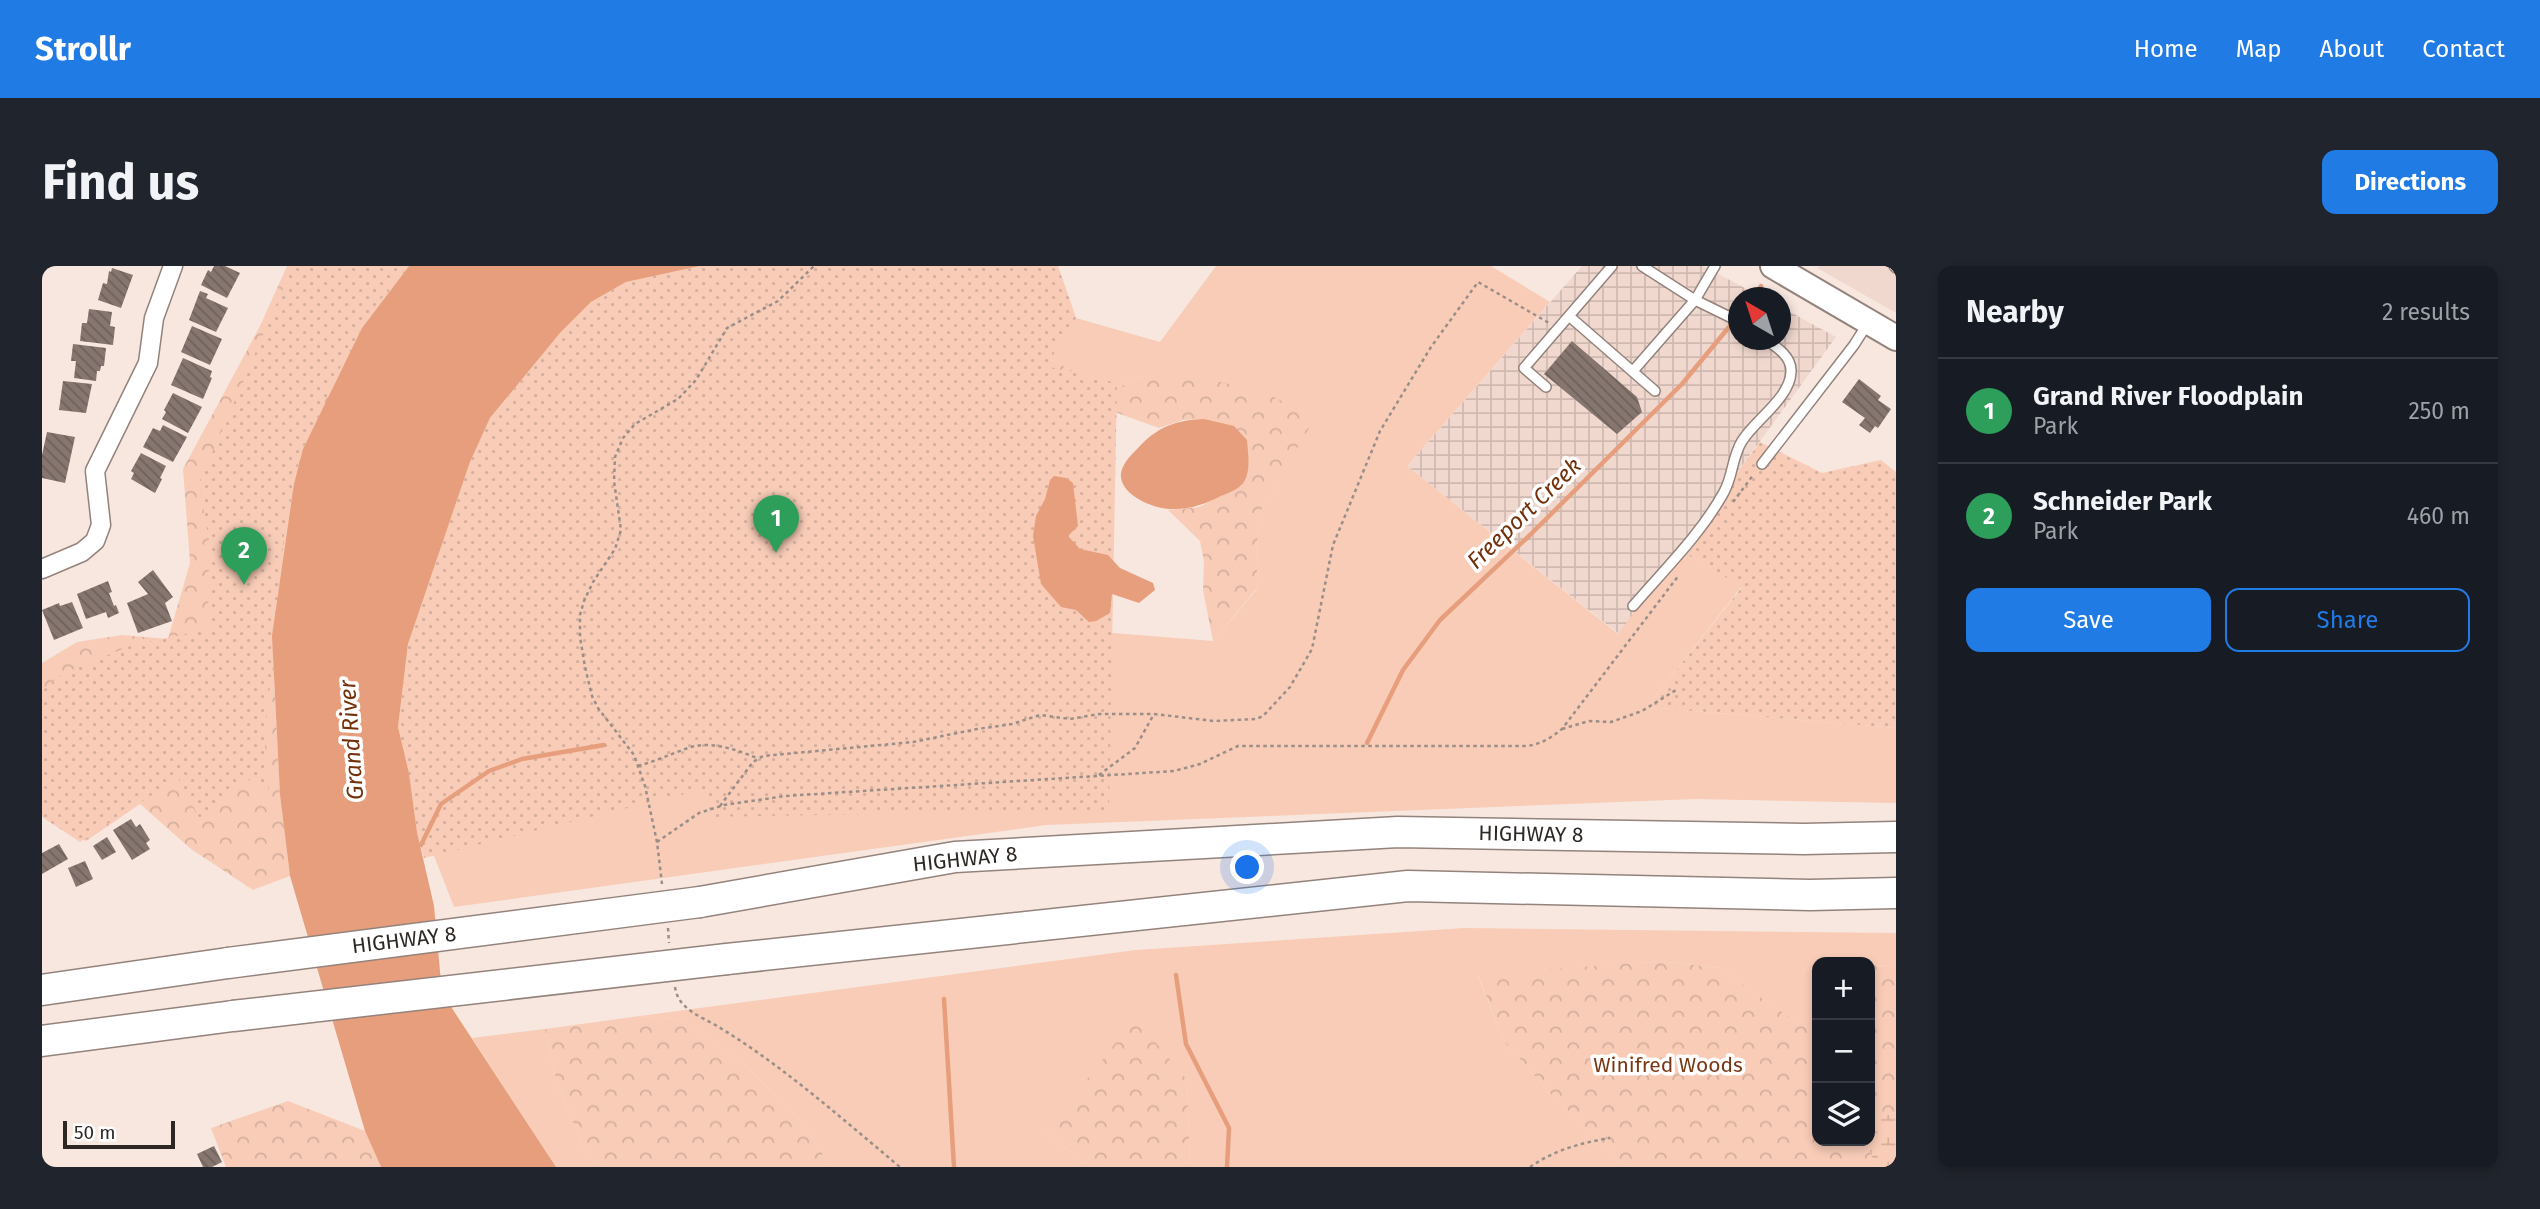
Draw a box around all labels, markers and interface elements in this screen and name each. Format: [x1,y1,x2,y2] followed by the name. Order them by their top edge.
[35,29,131,69] text: Strollr
[2134,35,2198,63] text: Home
[2236,35,2282,63] text: Map
[2320,35,2384,63] text: About
[2422,35,2505,63] text: Contact
[2322,150,2498,214] button: Directions
[42,153,199,212] text: Find us
[1728,287,1791,350] north arrow
[1966,294,2064,330] text: Nearby
[2382,298,2470,326] text: 2 results
[2033,381,2303,412] text: Grand River Floodplain
[1984,397,1994,425] text: 1
[2408,397,2470,425] text: 250 m
[2033,412,2078,440] text: Park
[1461,451,1587,575] water label: Freeport Creek
[2033,486,2212,517] text: Schneider Park
[753,495,799,553] pin: 1
[1983,502,1995,530] text: 2
[2407,502,2470,530] text: 460 m
[2033,517,2078,545] text: Park
[221,527,267,585] pin: 2
[1966,588,2211,652] button: Save
[2225,588,2470,652] button: Share
[333,678,369,801] water label: Grand River
[1478,820,1584,848] street label: HIGHWAY 8
[911,841,1019,877] street label: HIGHWAY 8
[1230,850,1264,884] your location
[350,921,458,959] street label: HIGHWAY 8
[1812,957,1875,1146] map controls
[1812,957,1875,1020] button: +
[1812,1020,1875,1083] button: −
[1593,1052,1743,1078] park label: Winifred Woods
[1812,1083,1875,1146] button: layers
[63,1118,175,1150] scale bar
[74,1121,115,1144] text: 50 m

